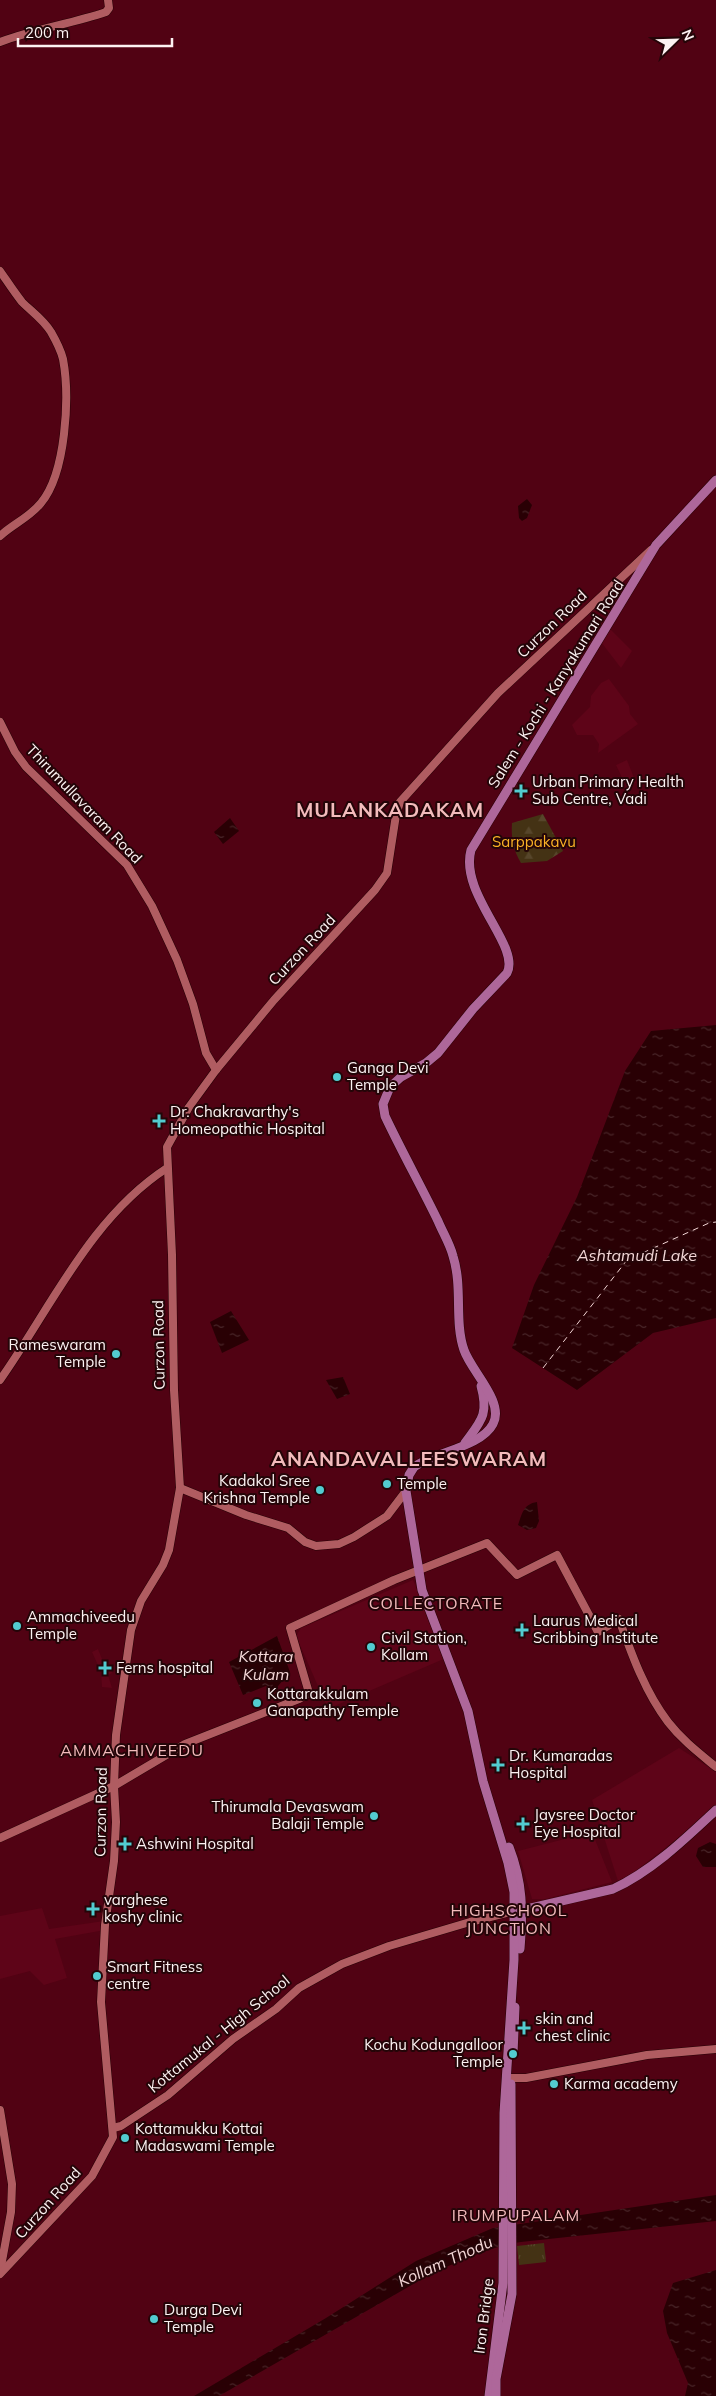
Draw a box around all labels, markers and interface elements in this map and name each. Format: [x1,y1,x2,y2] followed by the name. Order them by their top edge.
[18,15,171,47] scale bar
[651,15,701,65] north arrow
[25,23,69,42] text: 200 m
[678,27,698,43] text: N
[483,576,628,791] street label: Salem - Kochi - Kanyakumari Road
[513,586,591,662] street label: Curzon Road
[22,740,146,867] street label: Thirumullavaram Road
[532,772,684,808] place label: Urban Primary Health Sub Centre, Vadi
[514,784,528,798] marker: Urban Primary Health Sub Centre, Vadi
[296,797,484,822] district label: MULANKADAKAM
[492,832,576,851] park label: Sarppakavu
[264,910,339,989] street label: Curzon Road
[347,1058,429,1094] place label: Ganga Devi Temple
[331,1071,343,1083] marker: Ganga Devi Temple
[170,1102,325,1138] place label: Dr. Chakravarthy's Homeopathic Hospital
[152,1114,166,1128] marker: Dr. Chakravarthy's Homeopathic Hospital
[576,1245,697,1265] water label: Ashtamudi Lake
[148,1300,169,1390] street label: Curzon Road
[9,1335,106,1371] place label: Rameswaram Temple
[110,1348,122,1360] marker: Rameswaram Temple
[271,1446,547,1471] district label: ANANDAVALLEESWARAM
[204,1471,310,1507] place label: Kadakol Sree Krishna Temple
[397,1474,447,1493] place label: Temple
[381,1478,393,1490] marker: Temple
[314,1484,326,1496] marker: Kadakol Sree Krishna Temple
[369,1593,503,1613] district label: COLLECTORATE
[27,1607,135,1643] place label: Ammachiveedu Temple
[533,1611,658,1647] place label: Laurus Medical Scribbing Institute
[11,1620,23,1632] marker: Ammachiveedu Temple
[515,1623,529,1637] marker: Laurus Medical Scribbing Institute
[381,1628,467,1664] place label: Civil Station, Kollam
[365,1641,377,1653] marker: Civil Station, Kollam
[239,1646,294,1684] water label: Kottara Kulam
[116,1658,213,1677] place label: Ferns hospital
[98,1661,112,1675] marker: Ferns hospital
[267,1684,399,1720] place label: Kottarakkulam Ganapathy Temple
[251,1697,263,1709] marker: Kottarakkulam Ganapathy Temple
[60,1740,204,1760] district label: AMMACHIVEEDU
[509,1746,613,1782] place label: Dr. Kumaradas Hospital
[491,1758,505,1772] marker: Dr. Kumaradas Hospital
[90,1767,111,1857] street label: Curzon Road
[211,1797,364,1833] place label: Thirumala Devaswam Balaji Temple
[534,1805,636,1841] place label: Jaysree Doctor Eye Hospital
[368,1810,380,1822] marker: Thirumala Devaswam Balaji Temple
[516,1817,530,1831] marker: Jaysree Doctor Eye Hospital
[136,1834,254,1853] place label: Ashwini Hospital
[118,1837,132,1851] marker: Ashwini Hospital
[104,1890,183,1926] place label: varghese koshy clinic
[451,1900,567,1938] district label: HIGHSCHOOL JUNCTION
[86,1902,100,1916] marker: varghese koshy clinic
[107,1957,203,1993] place label: Smart Fitness centre
[91,1970,103,1982] marker: Smart Fitness centre
[144,1971,293,2097] street label: Kottamukal - High School
[535,2009,610,2045] place label: skin and chest clinic
[517,2021,531,2035] marker: skin and chest clinic
[364,2035,504,2071] place label: Kochu Kodungalloor Temple
[507,2048,519,2060] marker: Kochu Kodungalloor Temple
[564,2074,678,2093] place label: Karma academy
[548,2078,560,2090] marker: Karma academy
[135,2119,275,2155] place label: Kottamukku Kottai Madaswami Temple
[119,2132,131,2144] marker: Kottamukku Kottai Madaswami Temple
[10,2163,85,2242] street label: Curzon Road
[452,2205,580,2225] district label: IRUMPUPALAM
[395,2231,495,2291] water label: Kollam Thodu
[469,2277,498,2355] street label: Iron Bridge
[164,2300,242,2336] place label: Durga Devi Temple
[148,2313,160,2325] marker: Durga Devi Temple

